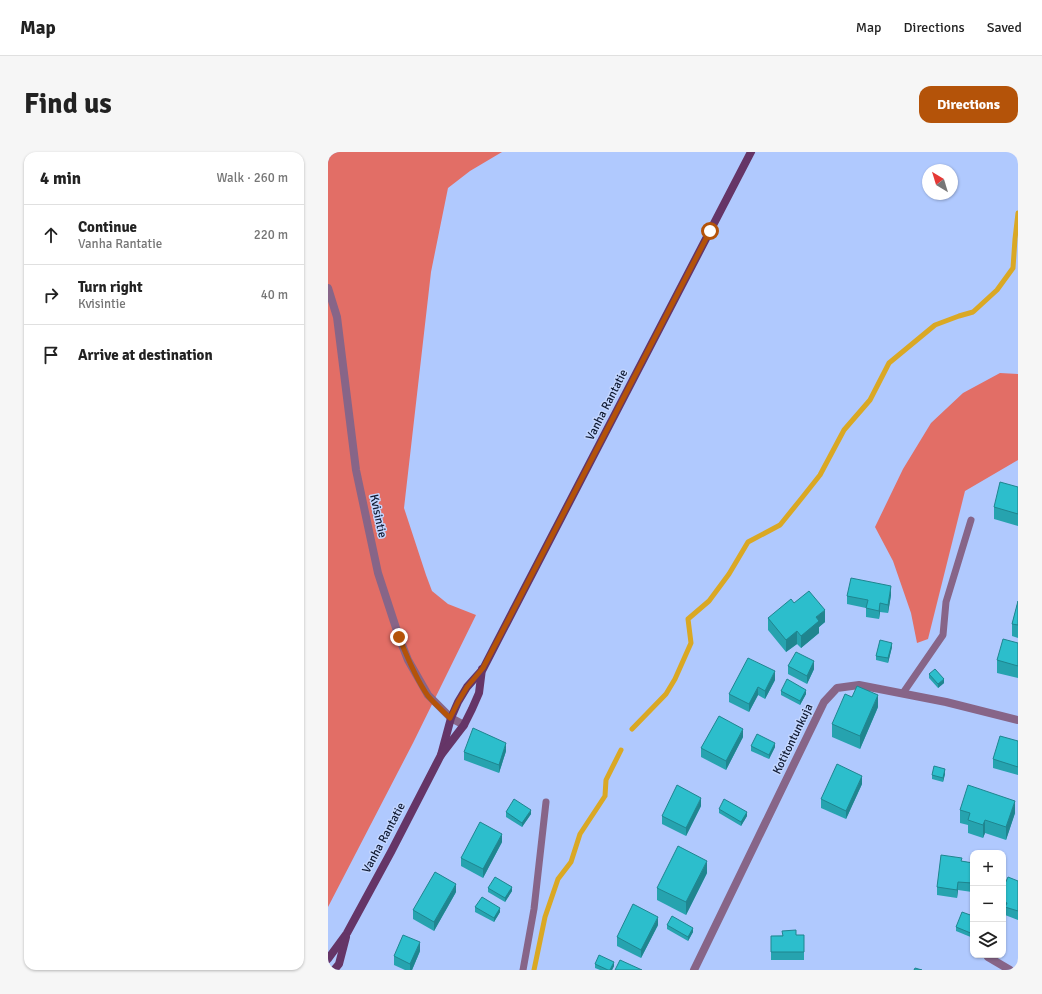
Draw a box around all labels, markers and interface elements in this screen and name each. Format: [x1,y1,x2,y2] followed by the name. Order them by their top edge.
[20,16,56,40] text: Map
[856,19,882,36] text: Map
[904,19,965,36] text: Directions
[987,19,1022,36] text: Saved
[919,86,1018,123] button: Directions
[24,87,112,121] text: Find us
[922,164,958,200] north arrow
[40,168,81,189] text: 4 min
[217,170,288,186] text: Walk · 260 m
[78,218,137,236] text: Continue
[701,222,719,240] route start
[40,224,62,246] icon: ahead
[254,227,288,243] text: 220 m
[78,236,162,252] text: Vanha Rantatie
[78,278,143,296] text: Turn right
[40,284,62,306] icon: right
[261,287,288,303] text: 40 m
[78,296,126,312] text: Kvisintie
[40,344,62,366] icon: arrive
[78,346,213,364] text: Arrive at destination
[583,367,631,443] street label: Vanha Rantatie
[366,493,390,539] street label: Kvisintie
[390,628,408,646] route end
[769,701,817,777] street label: Kotitontunkuja
[359,800,409,876] street label: Vanha Rantatie
[970,850,1006,958] map controls
[970,850,1006,886] button: +
[970,886,1006,922] button: −
[970,922,1006,958] button: layers

